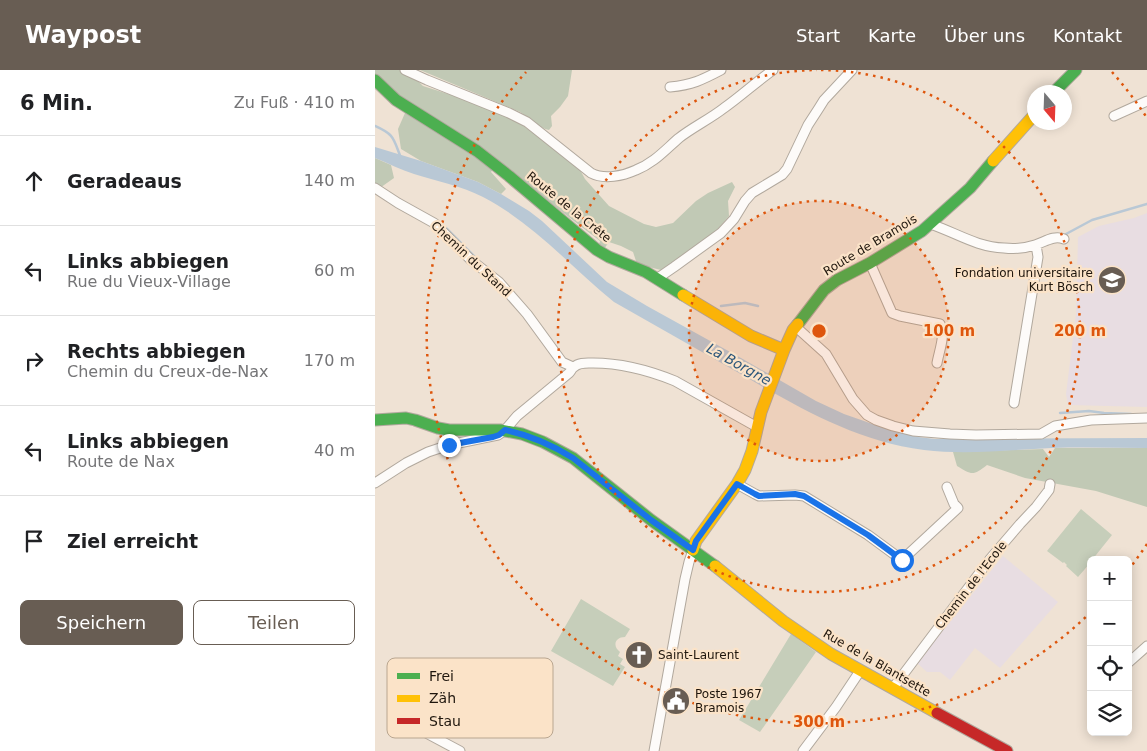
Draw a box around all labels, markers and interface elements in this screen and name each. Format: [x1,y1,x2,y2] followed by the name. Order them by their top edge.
[25,21,141,49] text: Waypost
[796,25,840,46] text: Start
[868,25,916,46] text: Karte
[944,25,1025,46] text: Über uns
[1053,25,1122,46] text: Kontakt
[1027,85,1072,130] north arrow
[20,91,93,115] text: 6 Min.
[234,93,355,112] text: Zu Fuß · 410 m
[20,167,48,195] icon: ahead
[524,169,614,245] street label: Route de la Crête
[67,170,182,192] text: Geradeaus
[304,171,355,190] text: 140 m
[821,212,919,278] street label: Route de Bramois
[428,219,514,299] street label: Chemin du Stand
[67,250,229,272] text: Links abbiegen
[20,257,48,285] icon: left
[314,261,355,280] text: 60 m
[1097,265,1127,295] school or university icon: Fondation universitaire Kurt Bösch
[955,266,1093,294] place label: Fondation universitaire Kurt Bösch
[67,272,231,291] text: Rue du Vieux-Village
[810,322,828,340] centre of rings
[923,322,975,340] text: 100 m
[1054,322,1106,340] text: 200 m
[67,340,246,362] text: Rechts abbiegen
[704,340,774,388] water label: La Borgne
[20,347,48,375] icon: right
[304,351,355,370] text: 170 m
[67,362,268,381] text: Chemin du Creux-de-Nax
[67,430,229,452] text: Links abbiegen
[438,434,461,457] route end
[20,437,48,465] icon: left
[314,441,355,460] text: 40 m
[67,452,175,471] text: Route de Nax
[20,527,48,555] icon: arrive
[67,530,198,552] text: Ziel erreicht
[932,538,1010,632] street label: Chemin de l'Ecole
[891,549,914,572] route start
[1087,556,1132,736] map controls
[1087,556,1132,601] button: +
[20,600,183,645] button: Speichern
[193,600,355,645] button: Teilen
[1087,601,1132,646] button: −
[821,627,933,699] street label: Rue de la Blantsette
[624,640,654,670] church icon: Saint-Laurent
[1087,646,1132,691] button: locate
[658,648,739,662] place label: Saint-Laurent
[387,658,553,738] legend
[429,668,454,684] text: Frei
[661,686,691,716] public building icon: Poste 1967 Bramois
[695,687,762,715] place label: Poste 1967 Bramois
[429,690,456,706] text: Zäh
[1087,691,1132,736] button: layers
[429,713,461,729] text: Stau
[793,713,845,731] text: 300 m

